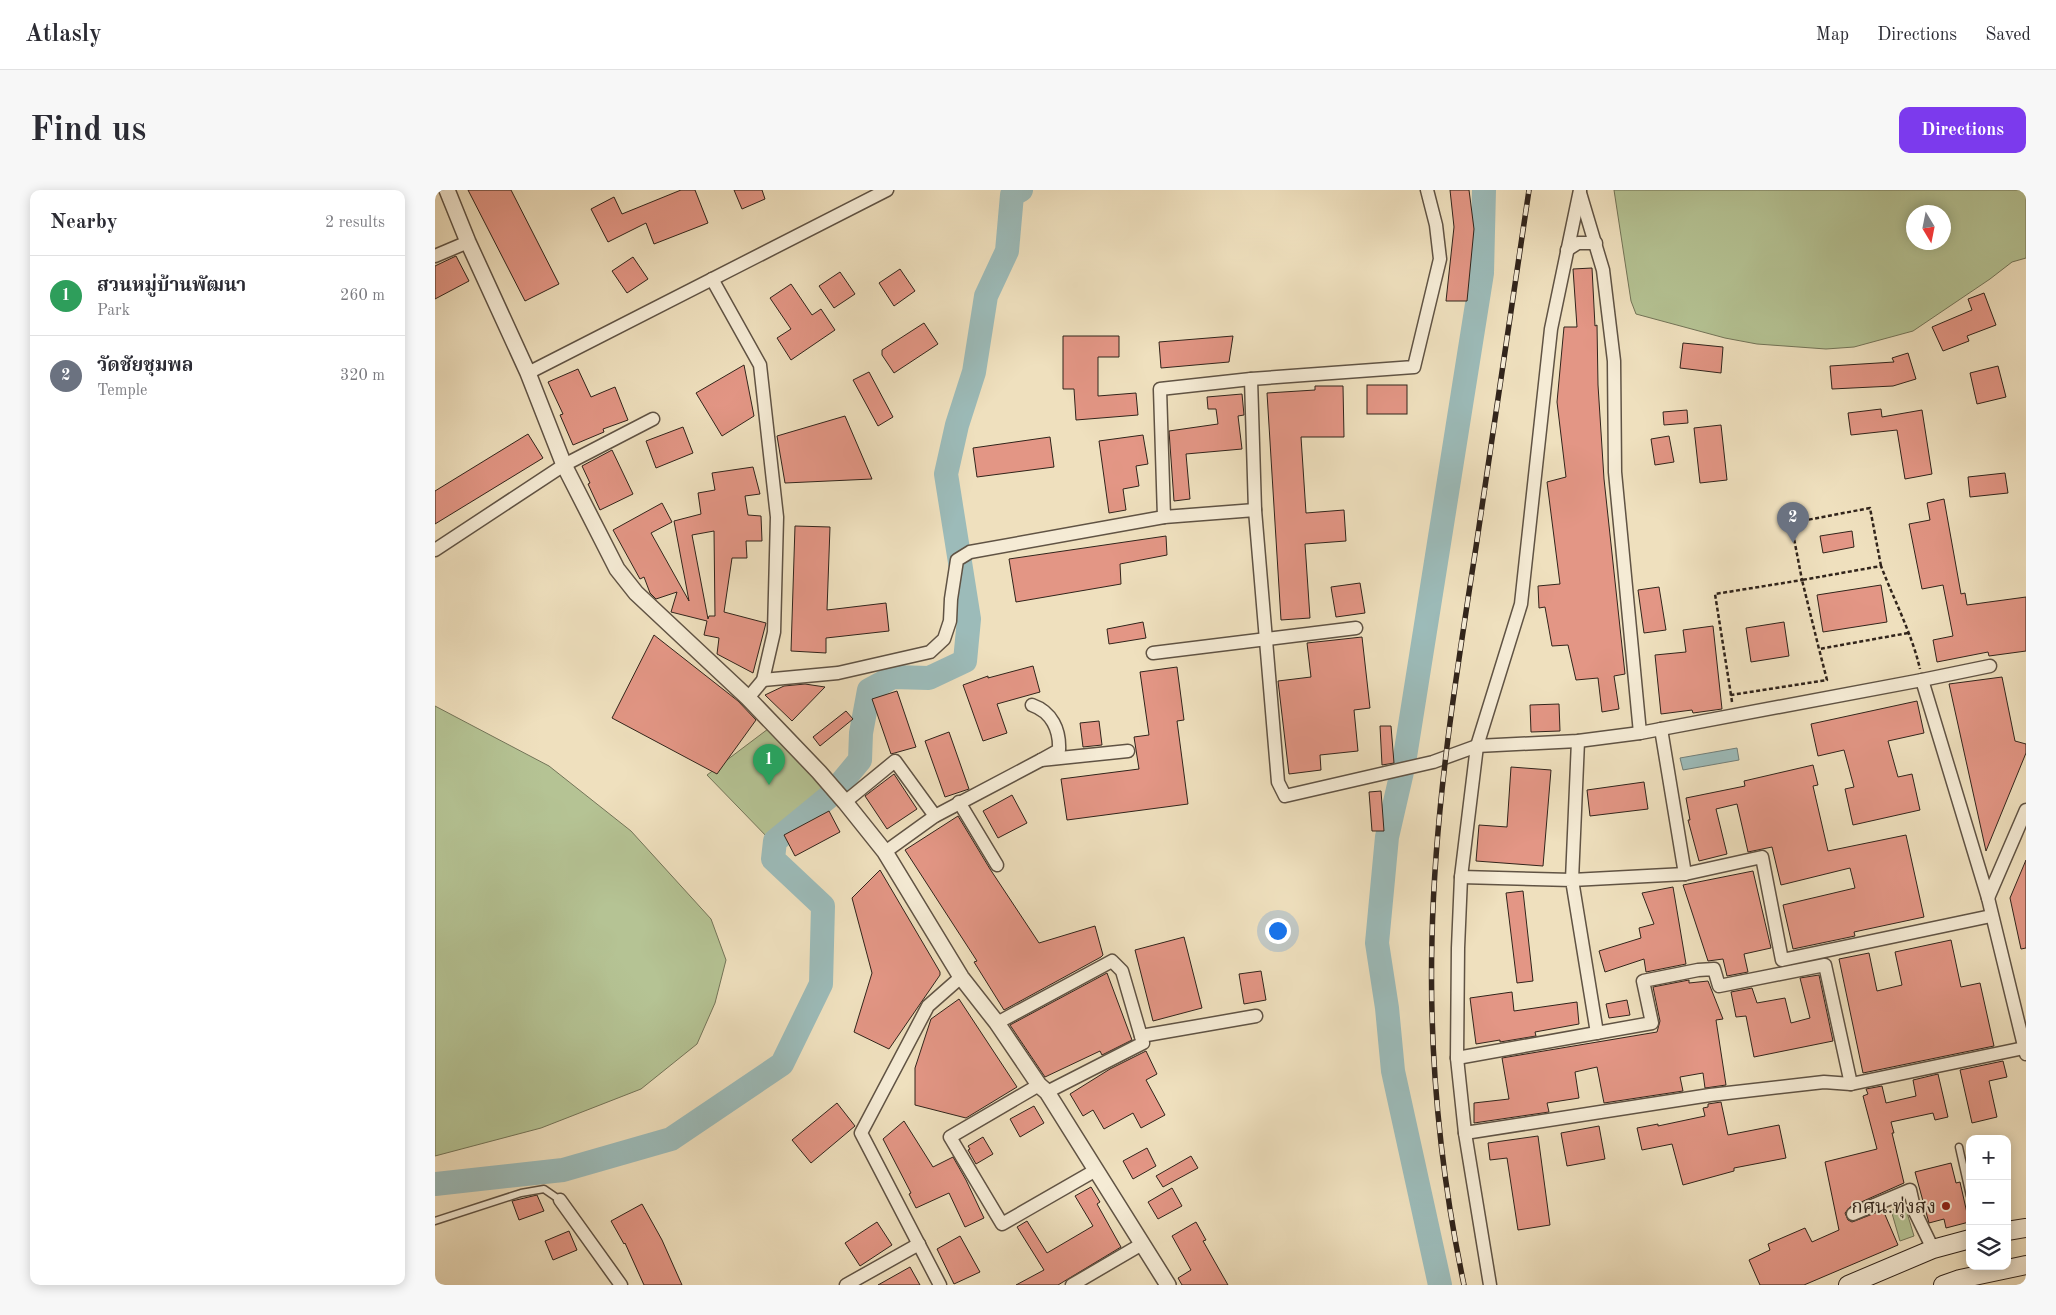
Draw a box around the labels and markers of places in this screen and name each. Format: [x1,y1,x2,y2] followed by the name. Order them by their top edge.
[1777,502,1809,543] pin: 2
[753,744,785,785] pin: 1
[1851,1196,1936,1219] place label: กศน.ทุ่งสง
[1940,1200,1952,1212] marker: กศน.ทุ่งสง

